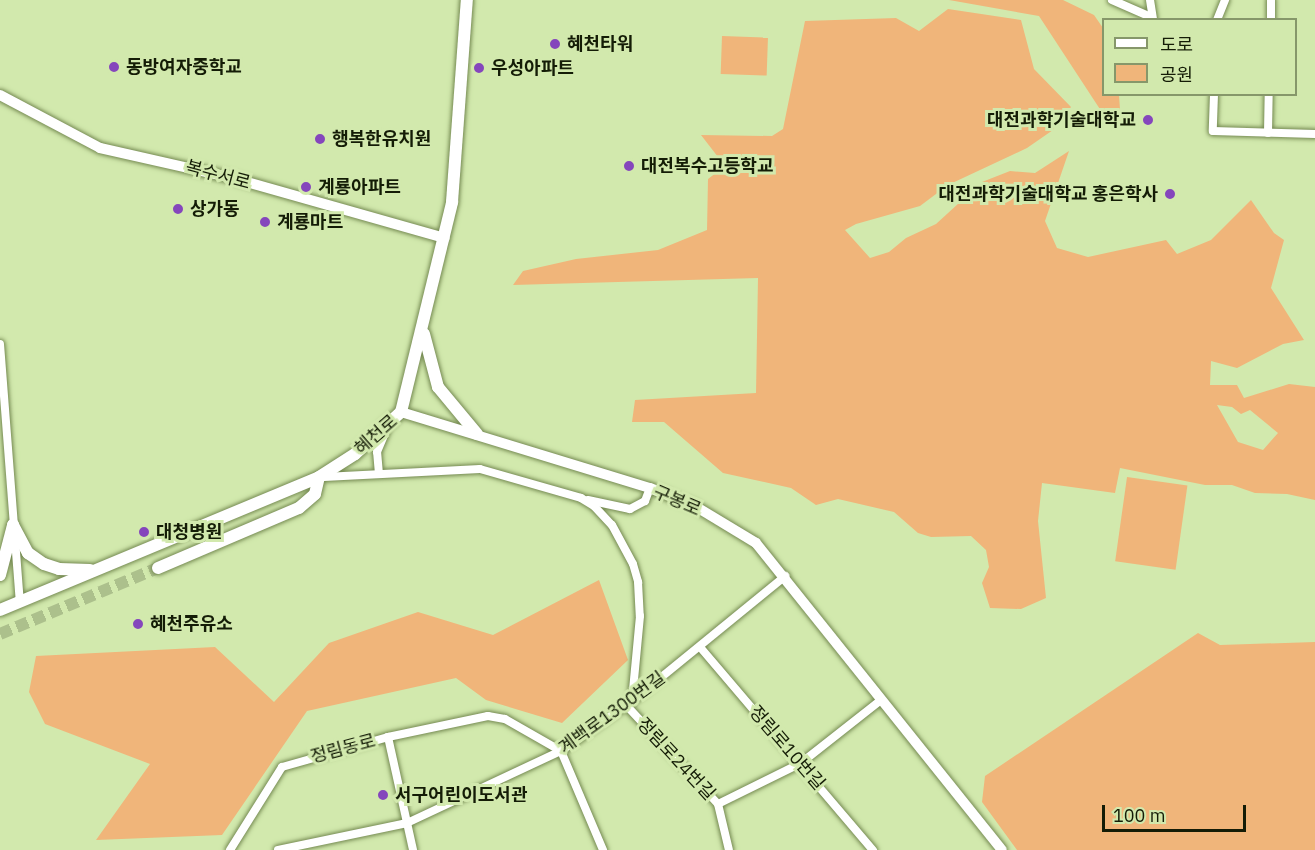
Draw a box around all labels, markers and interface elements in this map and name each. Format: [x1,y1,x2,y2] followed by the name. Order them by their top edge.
[1102,18,1297,96] legend
[567,33,633,55] place label: 혜천타워
[1160,33,1193,56] text: 도로
[548,37,562,51] marker: 혜천타워
[126,56,242,78] place label: 동방여자중학교
[491,57,574,79] place label: 우성아파트
[107,60,121,74] marker: 동방여자중학교
[472,61,486,75] marker: 우성아파트
[1160,63,1193,86] text: 공원
[987,109,1136,131] place label: 대전과학기술대학교
[1141,113,1155,127] marker: 대전과학기술대학교
[332,128,431,150] place label: 행복한유치원
[313,132,327,146] marker: 행복한유치원
[641,155,773,177] place label: 대전복수고등학교
[183,156,253,194] street label: 복수서로
[622,159,636,173] marker: 대전복수고등학교
[318,176,401,198] place label: 계룡아파트
[299,180,313,194] marker: 계룡아파트
[938,183,1158,205] place label: 대전과학기술대학교 홍은학사
[1163,187,1177,201] marker: 대전과학기술대학교 홍은학사
[190,198,240,220] place label: 상가동
[171,202,185,216] marker: 상가동
[277,211,343,233] place label: 계룡마트
[258,215,272,229] marker: 계룡마트
[350,411,402,459] street label: 혜천로
[650,481,704,521] street label: 구봉로
[156,521,222,543] place label: 대청병원
[137,525,151,539] marker: 대청병원
[150,613,233,635] place label: 혜천주유소
[131,617,145,631] marker: 혜천주유소
[555,667,669,759] street label: 계백로1300번길
[745,702,829,794] street label: 정림로10번길
[633,713,719,805] street label: 정림로24번길
[308,730,378,768] street label: 정림동로
[395,784,527,806] place label: 서구어린이도서관
[376,788,390,802] marker: 서구어린이도서관
[1105,793,1249,831] scale bar
[1113,804,1165,827] text: 100 m

